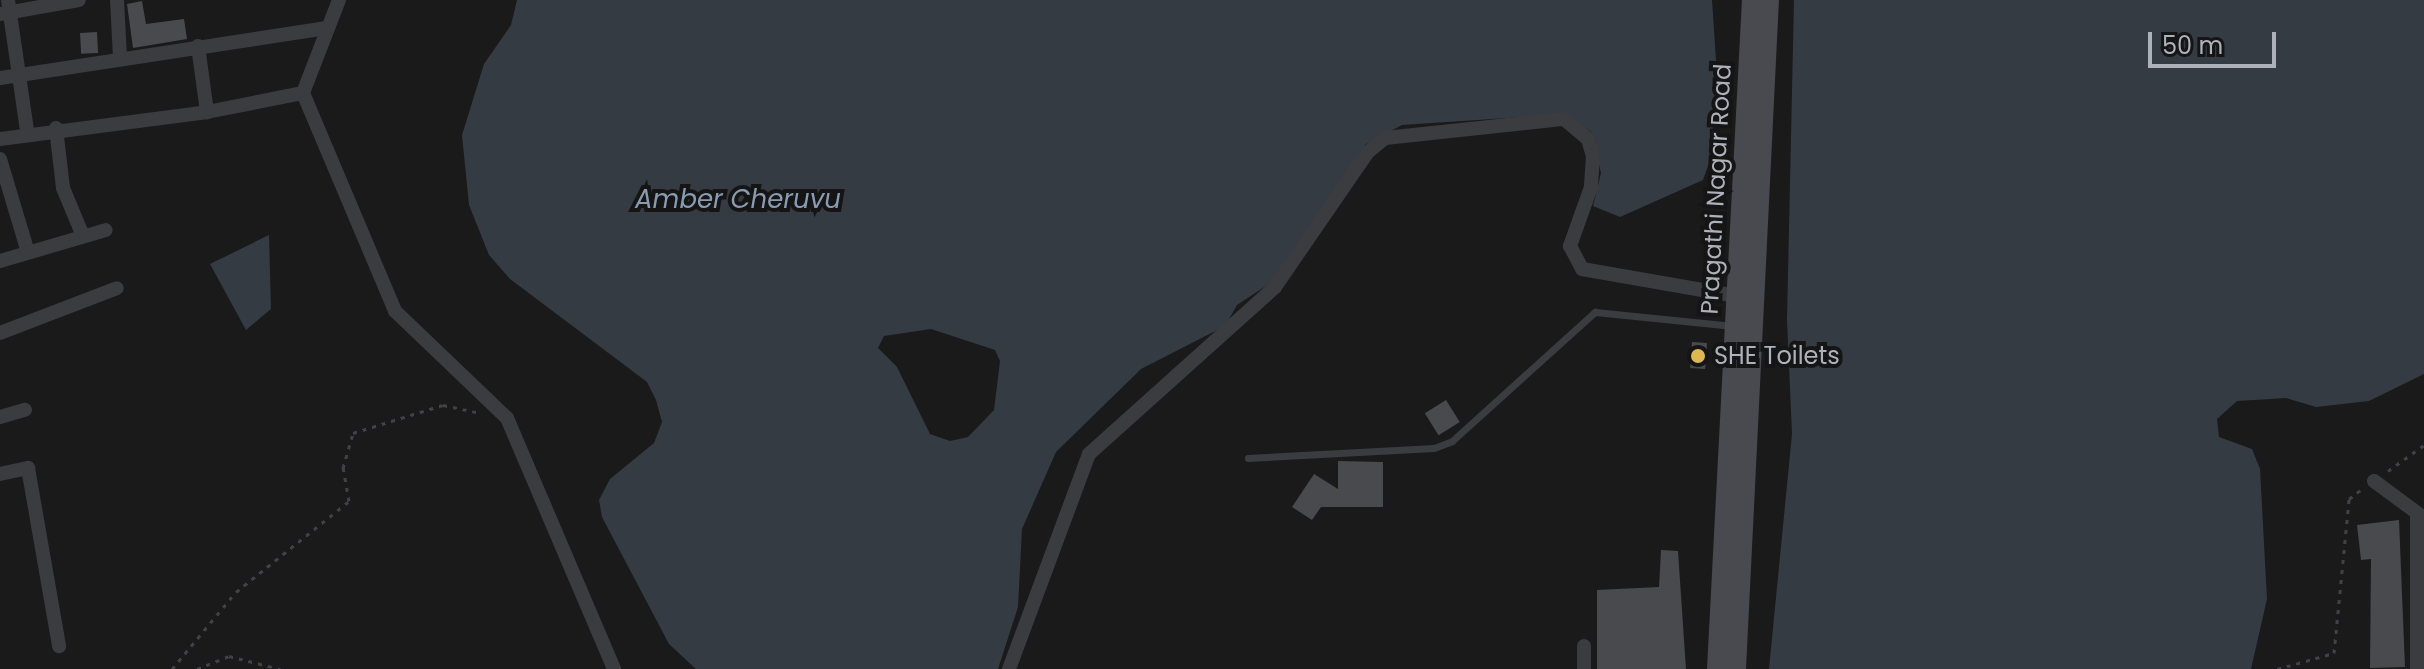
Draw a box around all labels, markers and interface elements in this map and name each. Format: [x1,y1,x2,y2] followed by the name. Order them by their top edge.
[2152,16,2280,66] scale bar
[2162,29,2223,62] text: 50 m
[1695,63,1737,315] street label: Pragathi Nagar Road
[635,184,841,216] water label: Amber Cheruvu
[1714,342,1840,370] place label: SHE Toilets
[1689,347,1707,365] marker: SHE Toilets

